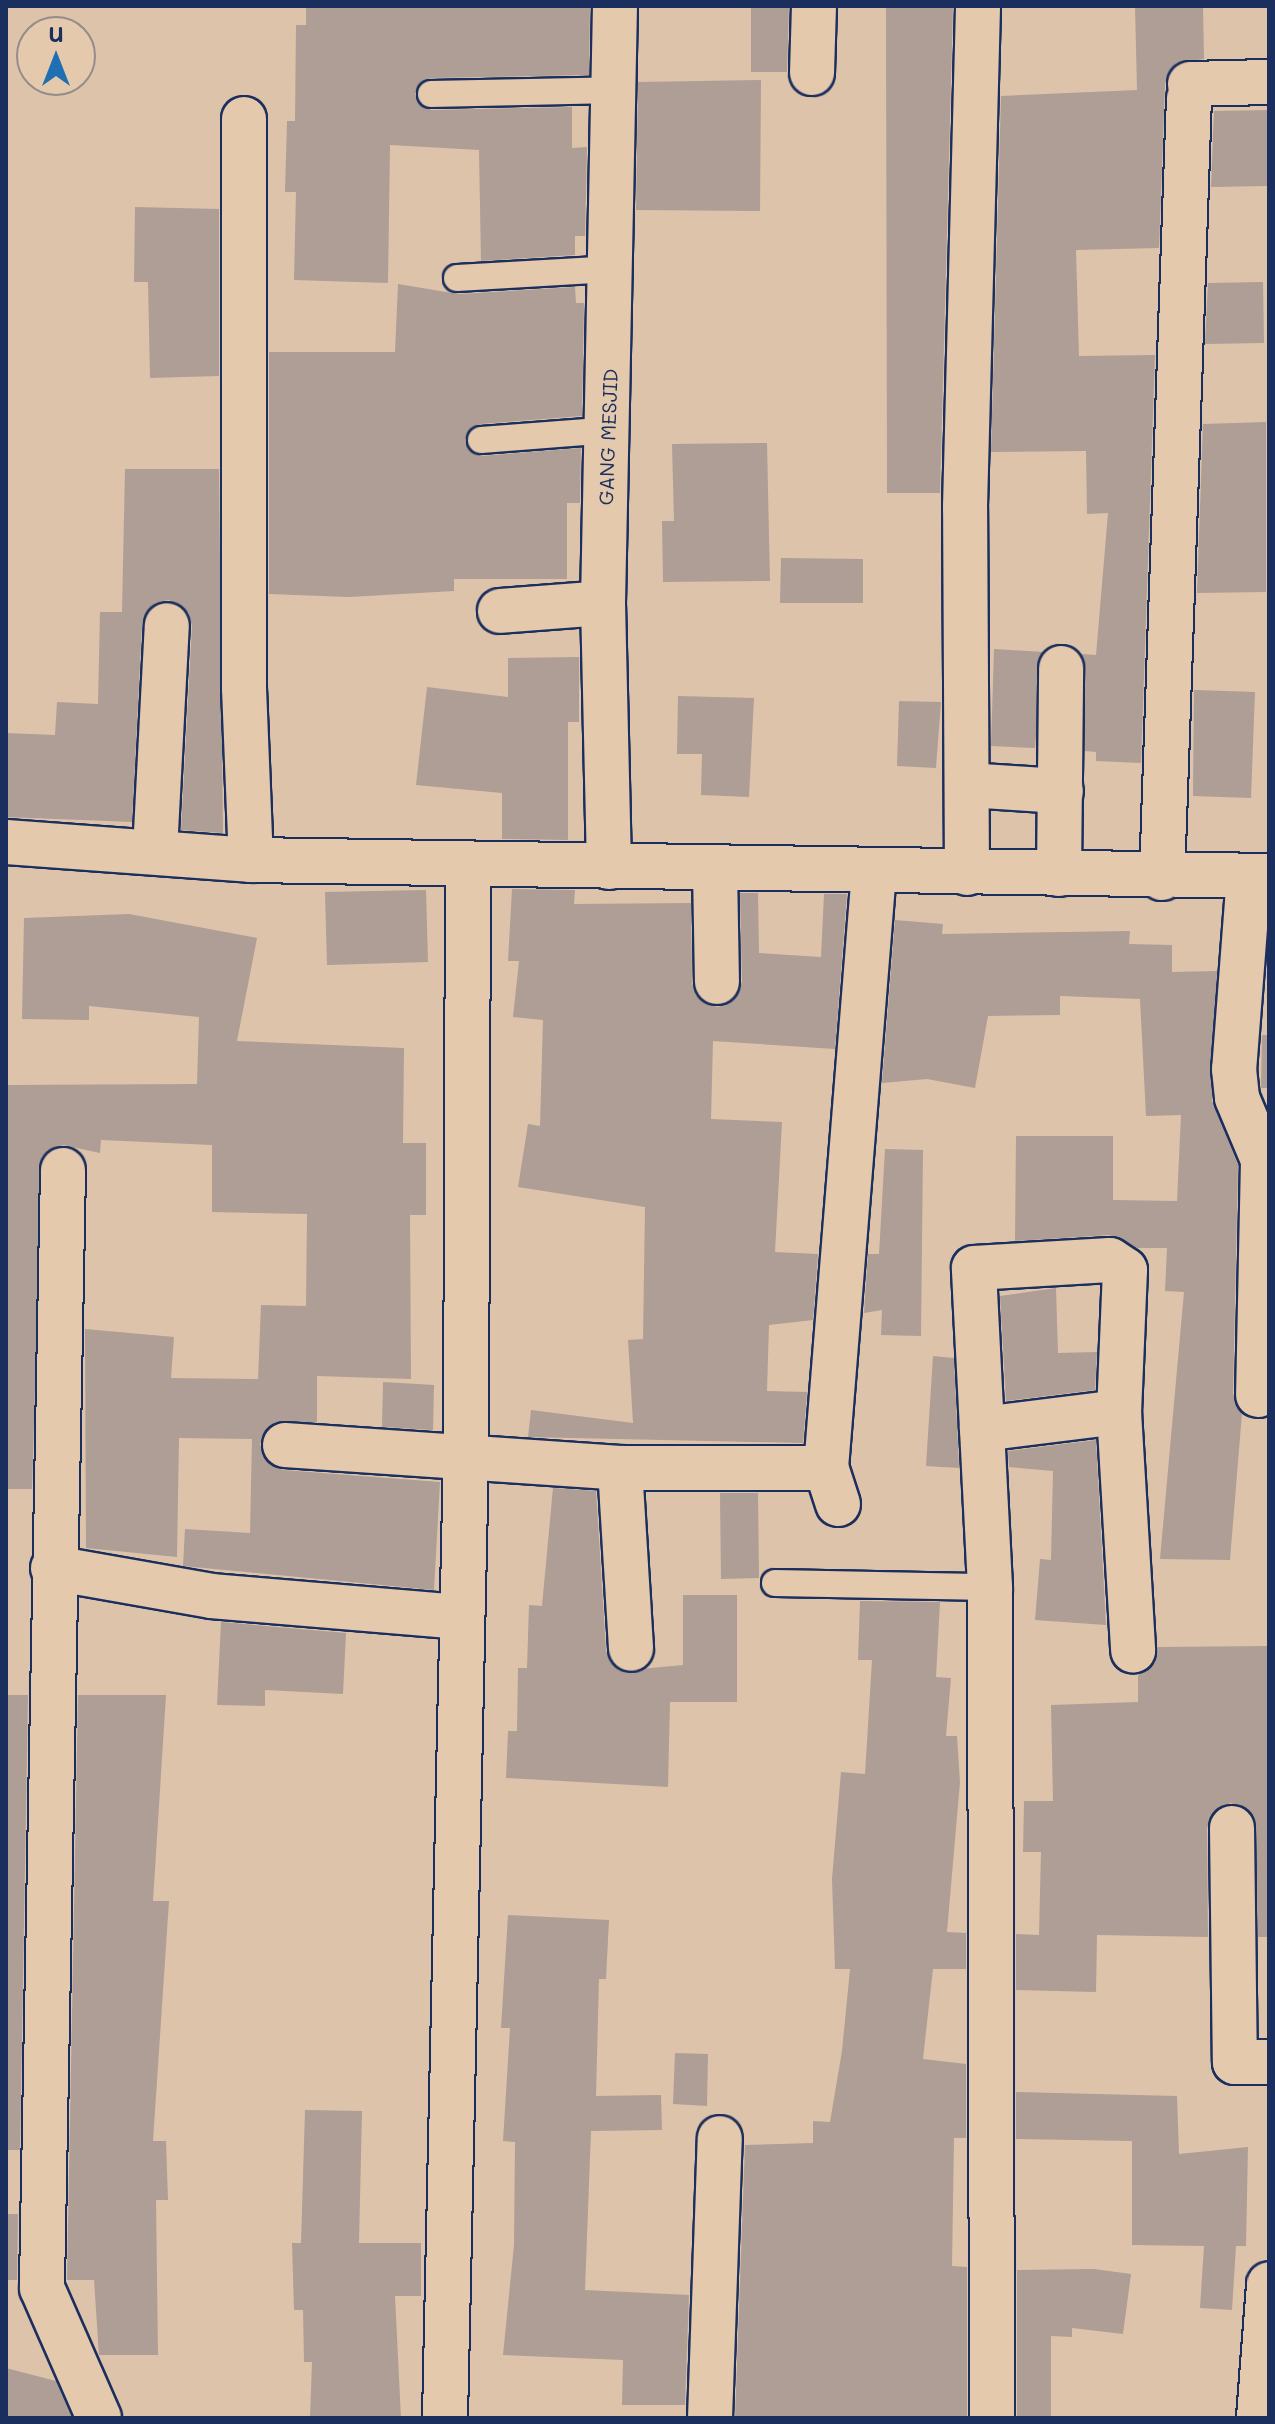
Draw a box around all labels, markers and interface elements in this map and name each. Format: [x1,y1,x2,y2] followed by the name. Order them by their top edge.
[16,16,96,96] north arrow
[48,19,64,48] text: U
[594,368,622,506] street label: GANG MESJID

